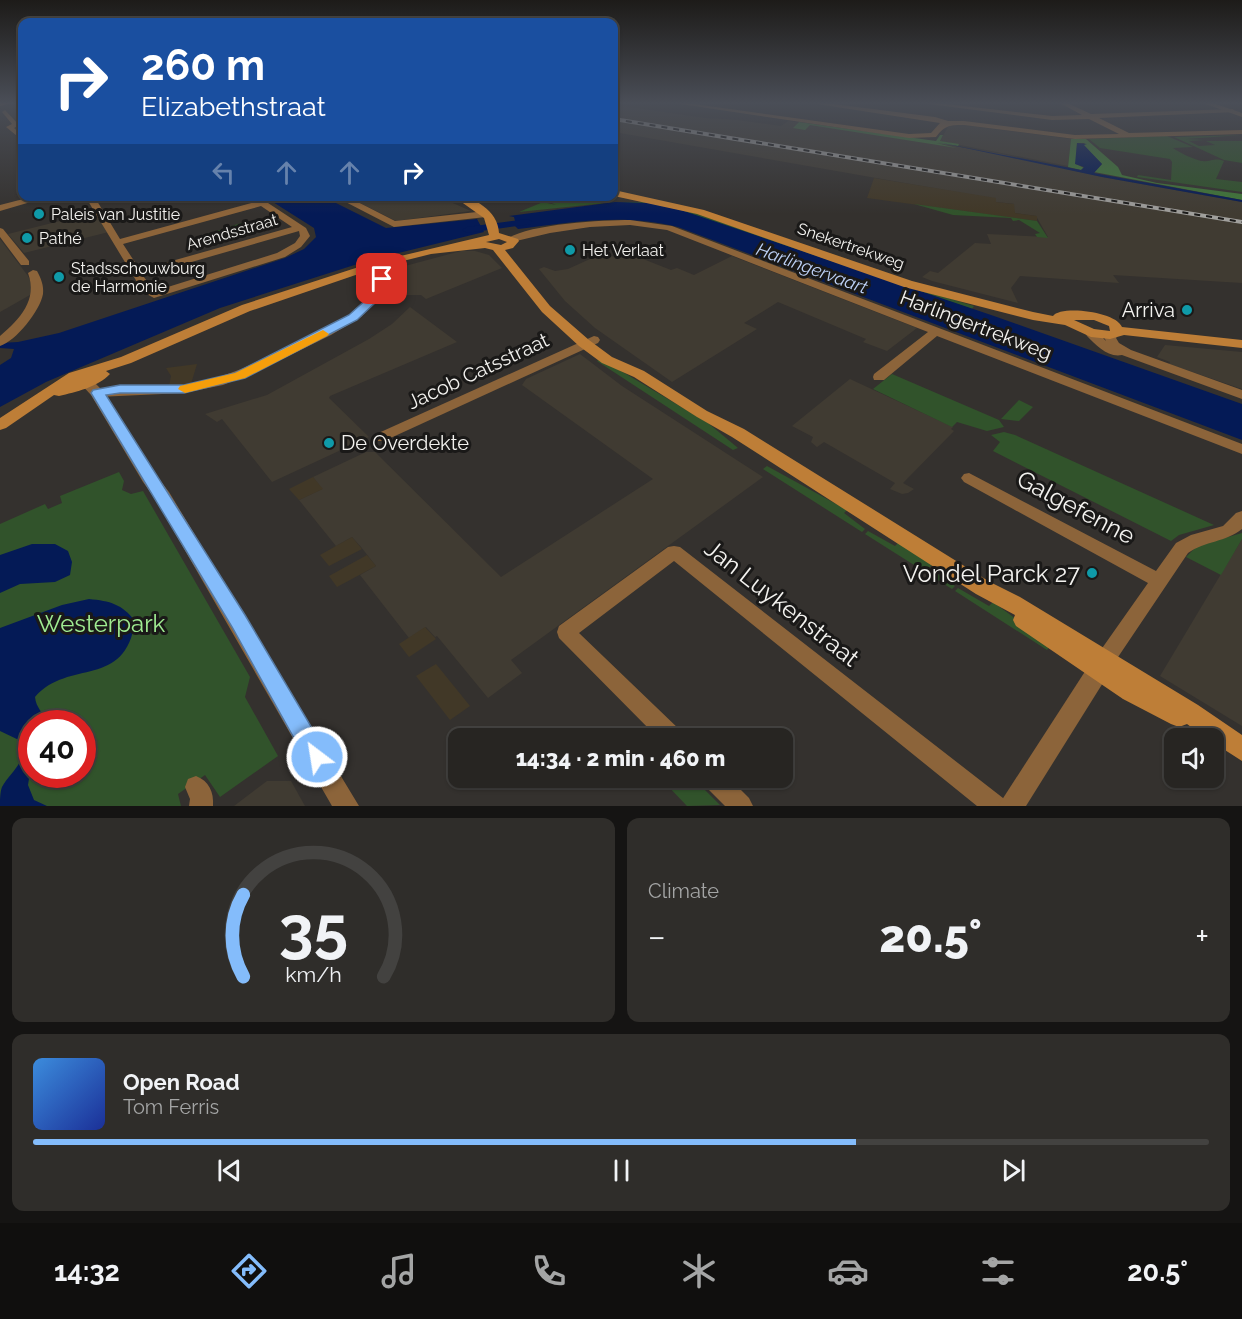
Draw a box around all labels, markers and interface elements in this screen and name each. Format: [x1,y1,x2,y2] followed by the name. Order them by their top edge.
[141,41,265,90] text: 260 m
[42,42,120,120] icon: right
[141,91,326,122] text: Elizabethstraat
[207,156,240,189] icon: left
[270,156,303,189] icon: ahead
[333,156,366,189] icon: ahead
[396,156,429,189] icon: right
[51,205,180,224] place label: Paleis van Justitie
[32,207,46,221] marker: Paleis van Justitie
[184,210,280,254] street label: Arendsstraat
[795,219,907,273] street label: Snekertrekweg
[39,229,82,248] place label: Pathé
[20,231,34,245] marker: Pathé
[754,238,871,298] water label: Harlingervaart
[582,241,664,260] place label: Het Verlaat
[563,243,577,257] marker: Het Verlaat
[356,253,407,304] pin
[71,259,205,296] place label: Stadsschouwburg de Harmonie
[365,262,398,295] icon: arrive
[52,270,66,284] marker: Stadsschouwburg de Harmonie
[897,285,1055,365] street label: Harlingertrekweg
[1122,298,1175,322] place label: Arriva
[1180,303,1194,317] marker: Arriva
[403,328,553,414] street label: Jacob Catsstraat
[341,431,469,455] place label: De Overdekte
[322,436,336,450] marker: De Overdekte
[1012,464,1140,550] street label: Galgefenne
[699,534,865,672] street label: Jan Luykenstraat
[903,559,1080,588] place label: Vondel Parck 27
[1085,566,1099,580] marker: Vondel Parck 27
[37,609,166,638] park label: Westerpark
[18,710,96,788] speed limit sign: 40
[285,725,349,789] position arrow
[1164,728,1224,788] map controls
[1164,728,1224,788] button: sound
[516,745,725,771] text: 14:34 · 2 min · 460 m
[648,879,719,903] text: Climate
[279,892,348,966] text: 35
[879,910,982,963] text: 20.5°
[648,917,666,956] text: −
[1195,917,1209,956] text: +
[285,962,342,987] text: km/h
[123,1069,240,1095] text: Open Road
[123,1095,219,1119] text: Tom Ferris
[213,1154,246,1187] icon: previous
[605,1154,638,1187] icon: pause
[997,1154,1030,1187] icon: next
[228,1250,270,1292] icon: directions
[378,1250,420,1292] icon: music
[528,1250,570,1292] icon: phone
[678,1250,720,1292] icon: climate
[827,1250,869,1292] icon: car
[977,1250,1019,1292] icon: filters
[54,1256,120,1287] text: 14:32
[1127,1256,1188,1287] text: 20.5°

